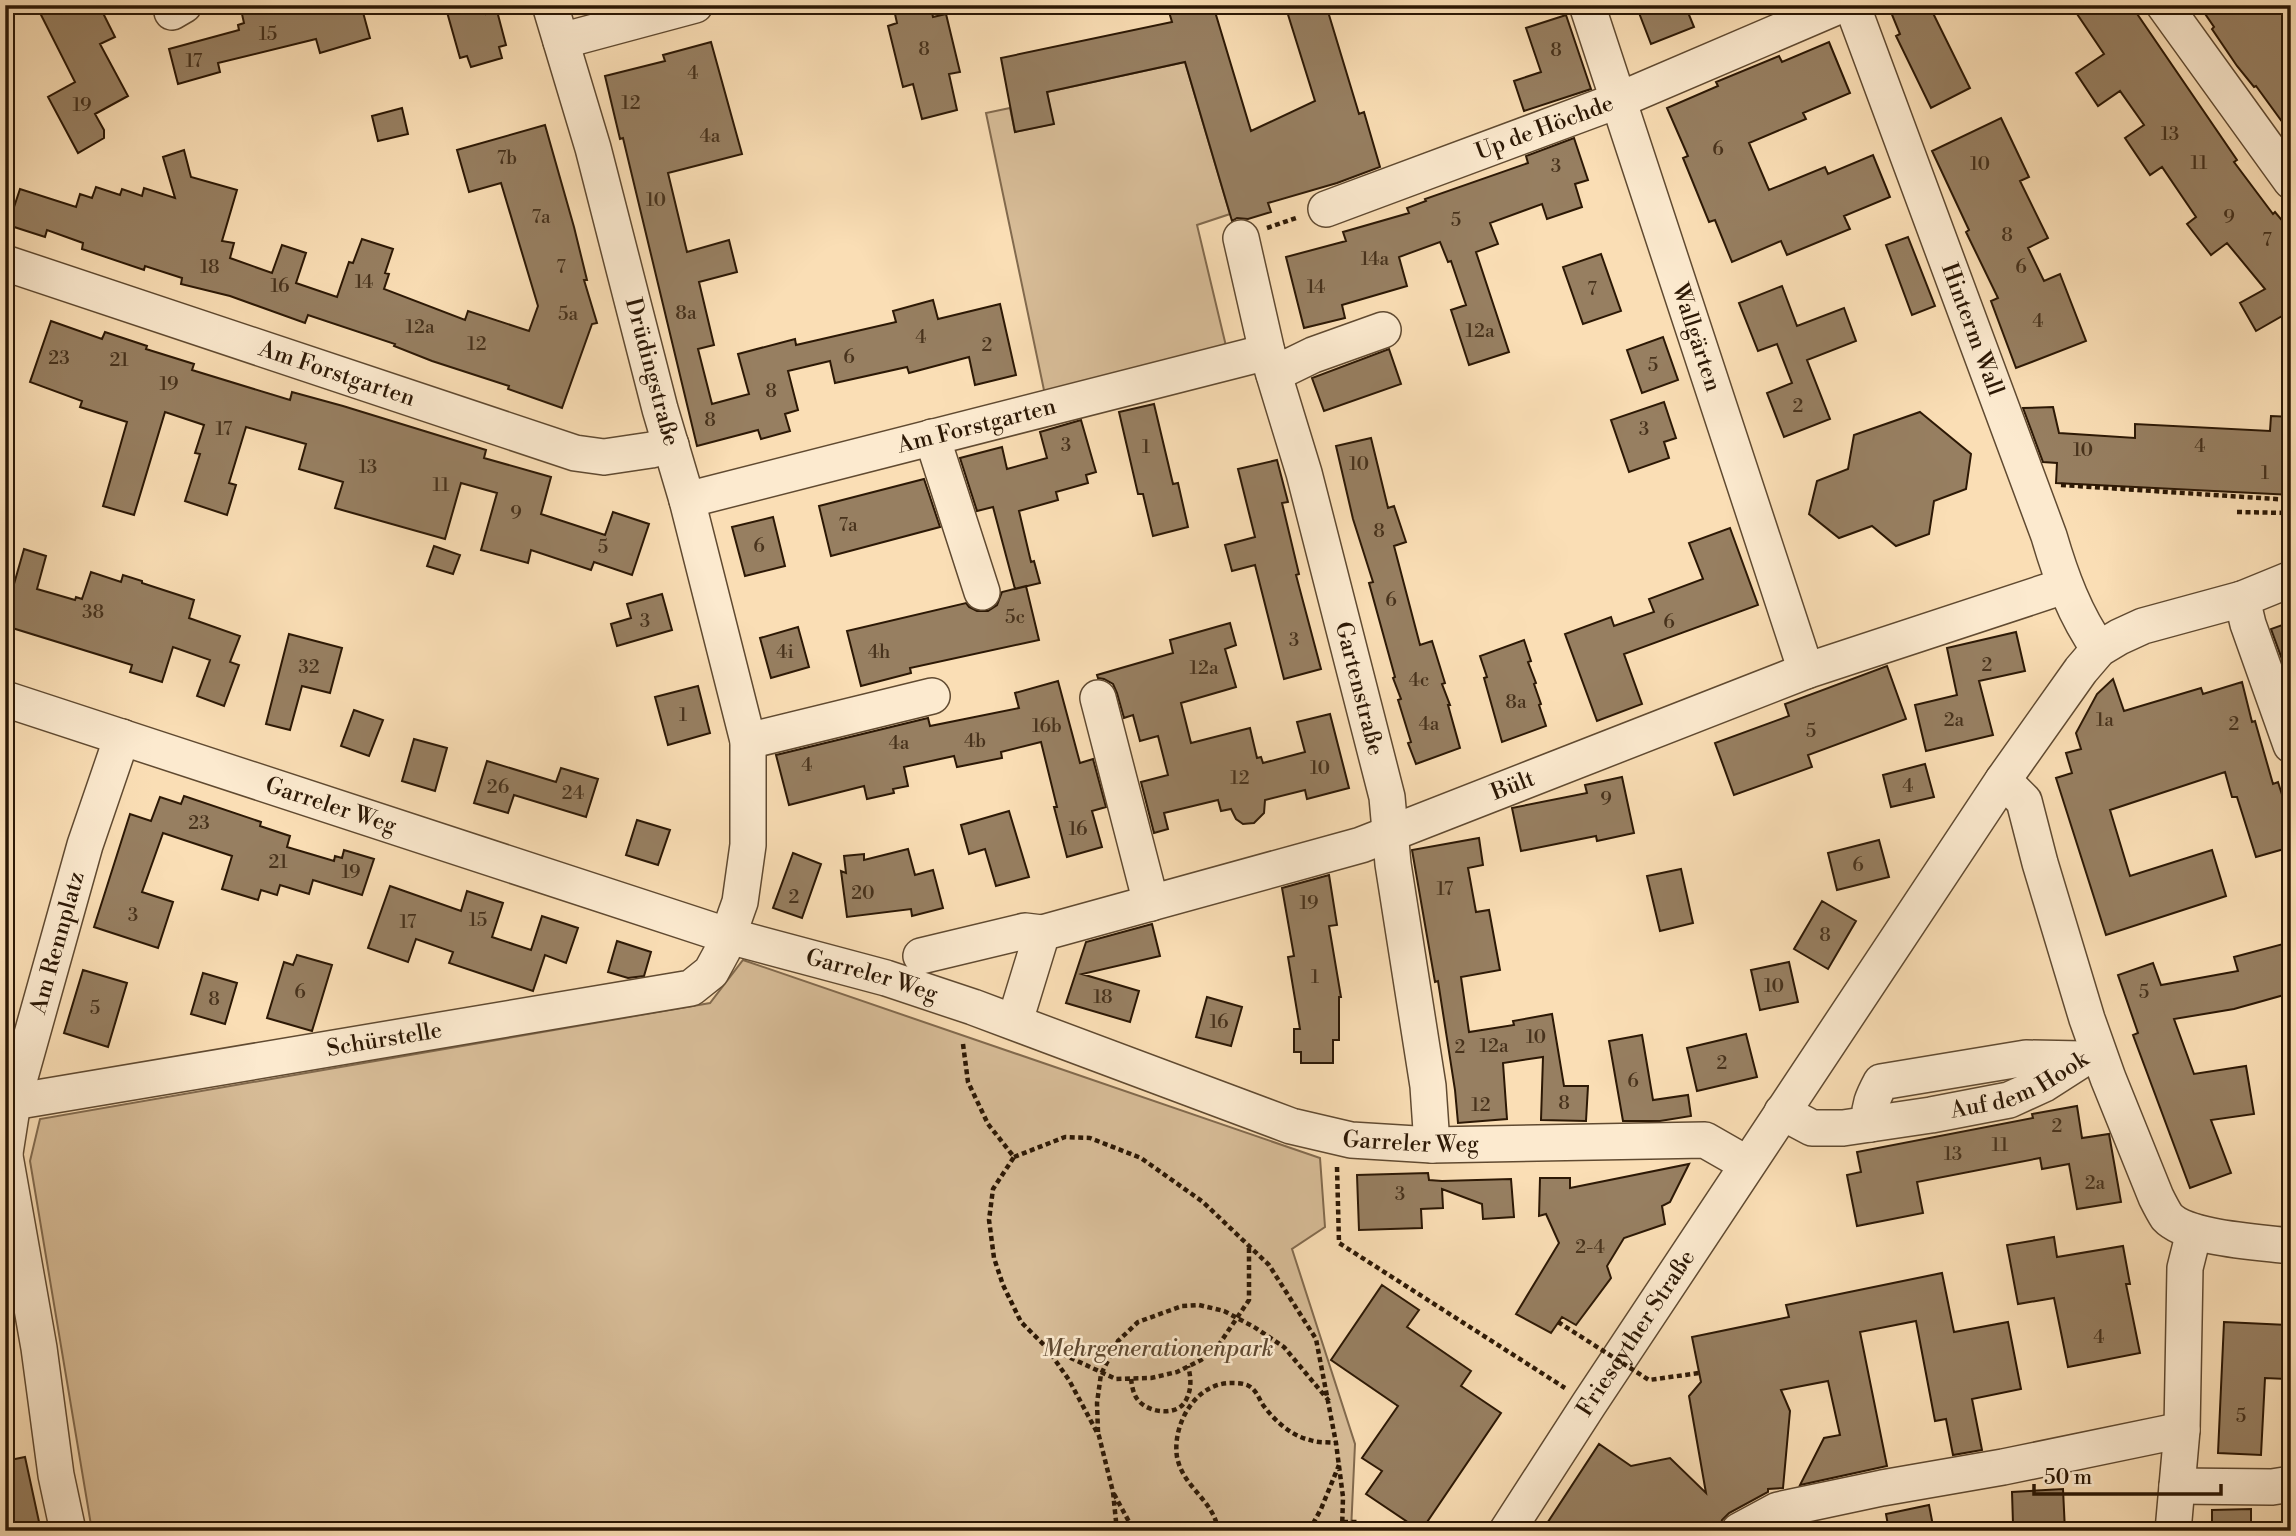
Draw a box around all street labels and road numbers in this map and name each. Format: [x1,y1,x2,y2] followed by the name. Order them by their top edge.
[1471,89,1617,166] street label: Up de Höchde
[1935,259,2010,400] street label: Hinterm Wall
[1665,279,1727,395] street label: Wallgärten
[619,295,685,449] street label: Drüdingstraße
[254,334,419,413] street label: Am Forstgarten
[893,392,1059,460] street label: Am Forstgarten
[1329,619,1390,758] street label: Gartenstraße
[1486,765,1539,807] street label: Bült
[262,771,400,840] street label: Garreler Weg
[24,868,91,1018] street label: Am Rennplatz
[803,943,942,1008] street label: Garreler Weg
[324,1016,444,1063] street label: Schürstelle
[1947,1045,2094,1125] street label: Auf dem Hook
[1342,1126,1479,1159] street label: Garreler Weg
[1571,1245,1701,1422] street label: Friesoyther Straße

